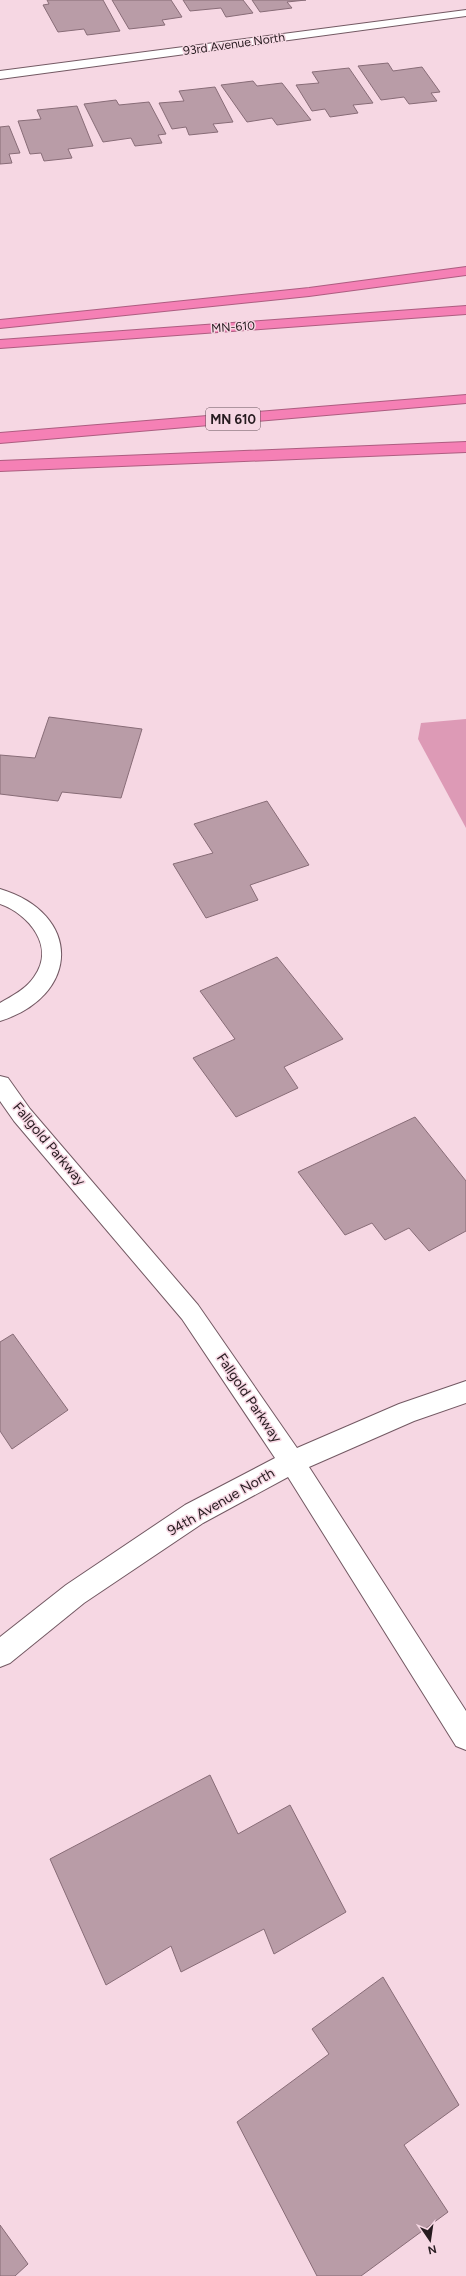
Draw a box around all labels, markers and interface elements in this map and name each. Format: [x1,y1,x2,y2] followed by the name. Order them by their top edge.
[182,30,286,58] street label: 93rd Avenue North
[211,318,256,336] street label: MN-610
[206,408,260,430] road number: MN 610
[9,1099,89,1190] street label: Fallgold Parkway
[213,1350,285,1446] street label: Fallgold Parkway
[164,1464,278,1540] street label: 94th Avenue North
[410,2220,450,2260] north arrow
[427,2242,438,2257] text: N

